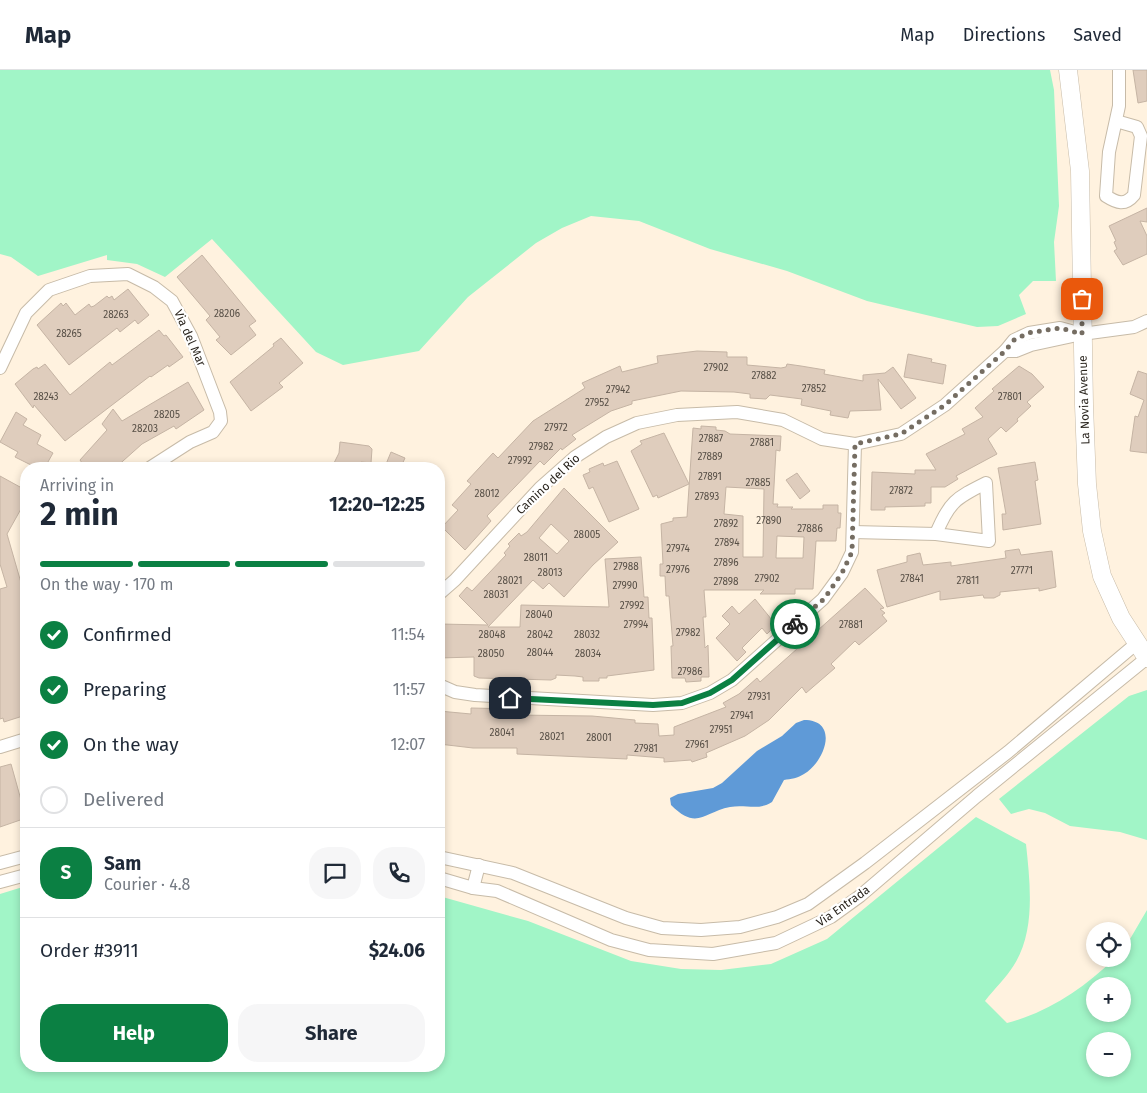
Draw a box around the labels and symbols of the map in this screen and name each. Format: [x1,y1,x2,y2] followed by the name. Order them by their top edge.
[1061,278,1103,320] pin
[171,307,209,369] street label: Via del Mar
[214,308,240,320] house number: 28206
[103,309,129,321] house number: 28263
[56,328,82,340] house number: 28265
[1075,355,1093,445] street label: La Novia Avenue
[704,362,728,374] house number: 27902
[752,370,777,382] house number: 27882
[802,383,826,395] house number: 27852
[606,384,630,396] house number: 27942
[33,391,59,403] house number: 28243
[998,391,1022,403] house number: 27801
[585,397,609,409] house number: 27952
[154,409,180,421] house number: 28205
[544,422,568,434] house number: 27972
[132,423,158,435] house number: 28203
[699,433,724,445] house number: 27887
[750,437,774,449] house number: 27881
[529,441,553,453] house number: 27982
[513,451,583,517] street label: Camino del Rio
[697,451,723,463] house number: 27889
[508,455,532,467] house number: 27992
[698,471,722,483] house number: 27891
[745,477,771,489] house number: 27885
[889,485,913,497] house number: 27872
[474,488,500,500] house number: 28012
[695,491,719,503] house number: 27893
[756,515,782,527] house number: 27890
[714,518,738,530] house number: 27892
[797,523,823,535] house number: 27886
[574,529,600,541] house number: 28005
[715,537,740,549] house number: 27894
[666,543,690,555] house number: 27974
[524,552,548,564] house number: 28011
[713,557,739,569] house number: 27896
[613,561,639,573] house number: 27988
[666,564,690,576] house number: 27976
[1011,565,1033,577] house number: 27771
[537,567,563,579] house number: 28013
[755,573,779,585] house number: 27902
[900,573,924,585] house number: 27841
[498,575,522,587] house number: 28021
[957,575,979,587] house number: 27811
[713,576,739,588] house number: 27898
[612,580,638,592] house number: 27990
[483,589,509,601] house number: 28031
[770,599,820,649] courier
[620,600,644,612] house number: 27992
[526,609,553,621] house number: 28040
[624,619,649,631] house number: 27994
[839,619,863,631] house number: 27881
[676,627,700,639] house number: 27982
[479,629,506,641] house number: 28048
[527,629,553,641] house number: 28042
[574,629,600,641] house number: 28032
[527,647,554,659] house number: 28044
[478,648,505,660] house number: 28050
[575,648,602,660] house number: 28034
[677,666,703,678] house number: 27986
[489,677,531,719] pin
[747,691,771,703] house number: 27931
[730,710,754,722] house number: 27941
[709,724,733,736] house number: 27951
[489,727,515,739] house number: 28041
[540,731,564,743] house number: 28021
[586,732,612,744] house number: 28001
[685,739,709,751] house number: 27961
[634,743,658,755] house number: 27981
[814,883,872,929] street label: Via Entrada

